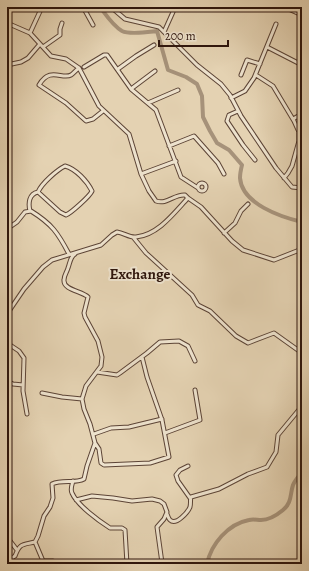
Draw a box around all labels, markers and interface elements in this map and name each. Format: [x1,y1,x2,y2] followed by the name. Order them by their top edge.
[159,22,228,48] scale bar
[165,28,196,44] text: 200 m
[110,264,170,284] district label: Exchange

